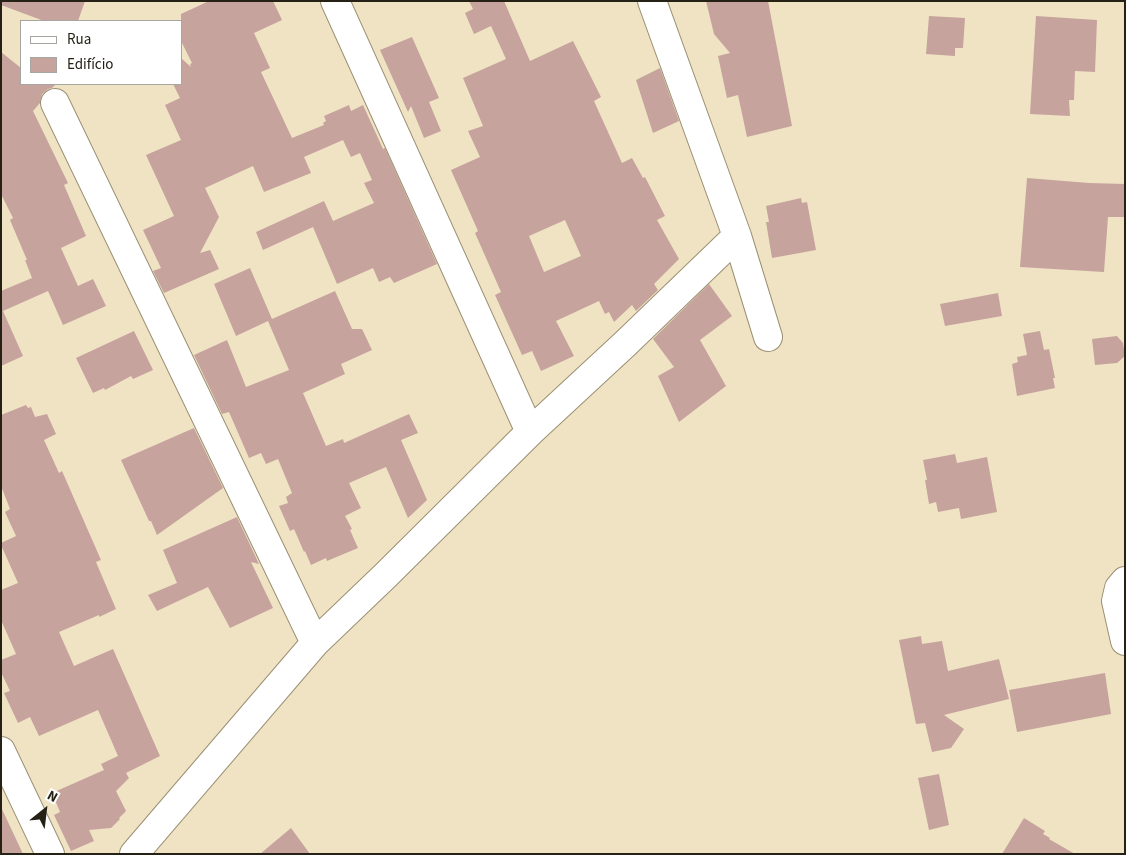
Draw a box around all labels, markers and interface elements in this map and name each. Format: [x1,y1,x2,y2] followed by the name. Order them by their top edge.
[20,20,182,85] legend
[67,29,91,50] text: Rua
[67,54,114,75] text: Edifício
[20,785,70,835] north arrow
[43,786,61,808] text: N

